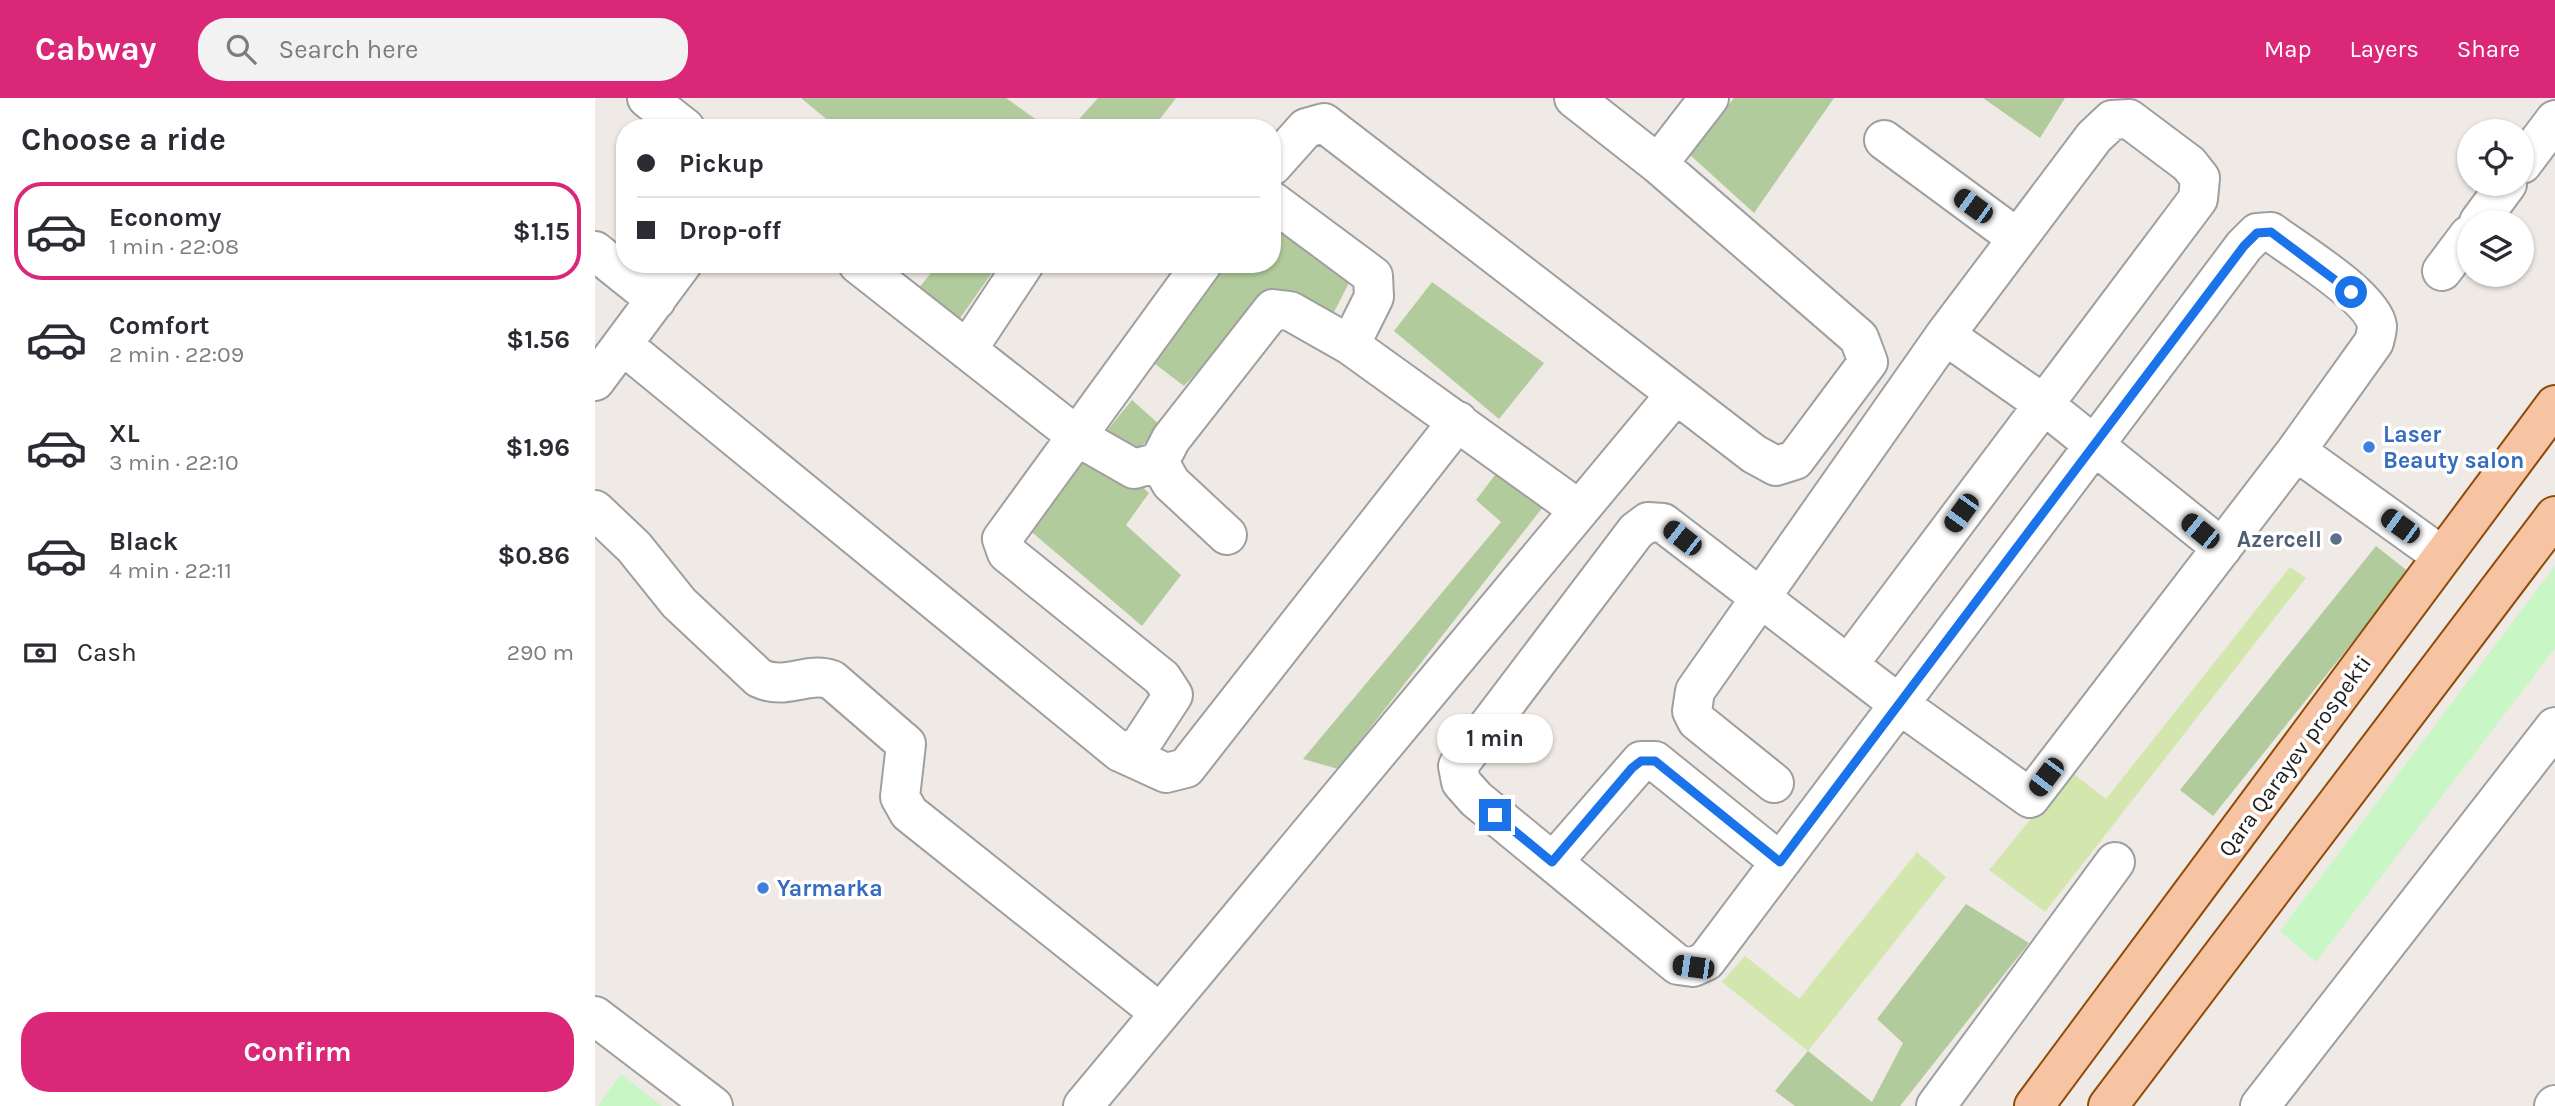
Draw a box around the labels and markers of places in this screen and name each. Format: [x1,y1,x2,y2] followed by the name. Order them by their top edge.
[2383,421,2524,474] place label: Laser Beauty salon
[2361,439,2377,455] marker: Laser Beauty salon
[2237,526,2322,553] place label: Azercell
[2328,531,2344,547] marker: Azercell
[777,875,883,902] place label: Yarmarka
[755,880,771,896] marker: Yarmarka

